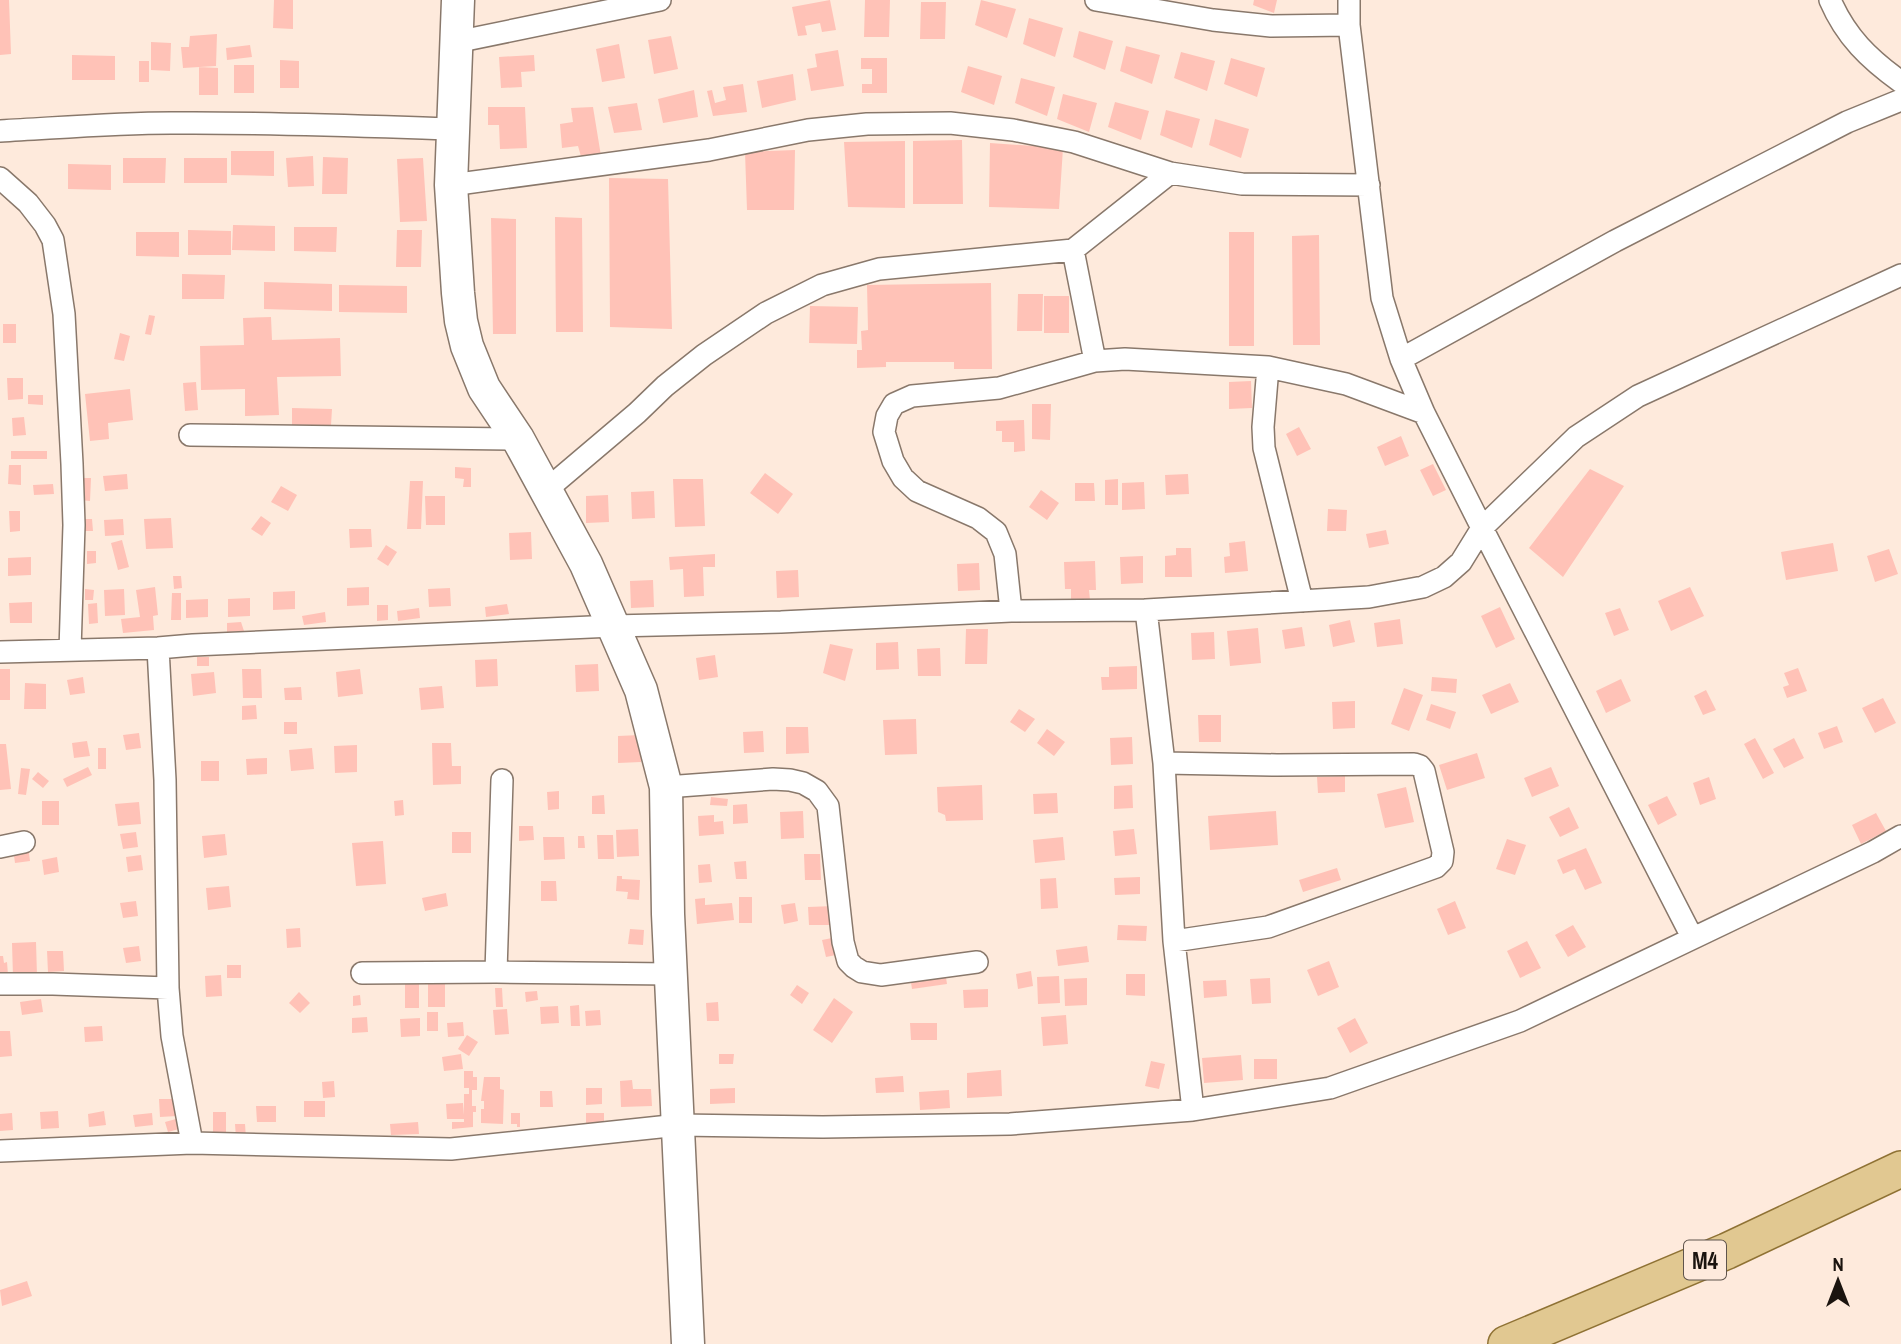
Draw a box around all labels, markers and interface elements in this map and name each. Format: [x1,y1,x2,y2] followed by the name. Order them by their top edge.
[1684,1240,1726,1280] road number: M4
[1803,1246,1873,1316] north arrow
[1832,1251,1844,1277] text: N

